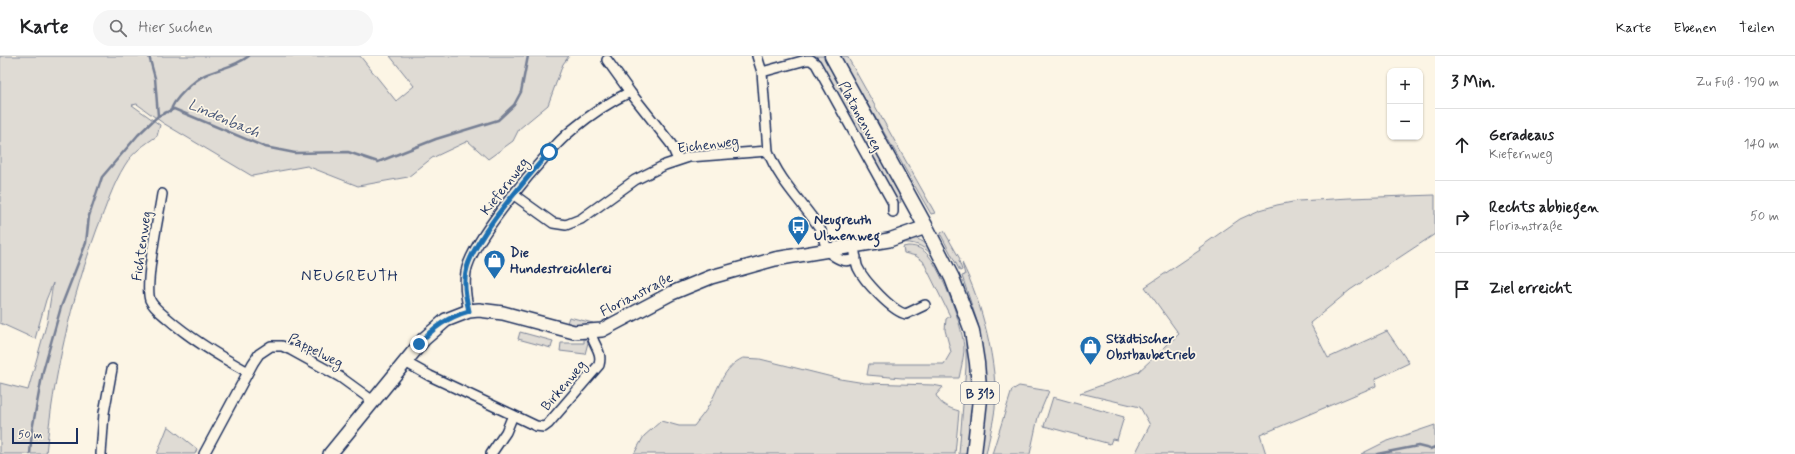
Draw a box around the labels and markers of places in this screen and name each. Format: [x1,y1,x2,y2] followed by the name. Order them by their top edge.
[814,211,880,248] place label: Neugreuth Ulmenweg
[786,214,812,247] bus stop icon: Neugreuth Ulmenweg
[510,244,612,278] place label: Die Hundestreichlerei
[482,247,508,280] shop icon: Die Hundestreichlerei
[1106,330,1196,364] place label: Städtischer Obstbaubetrieb
[1078,333,1104,366] shop icon: Städtischer Obstbaubetrieb

